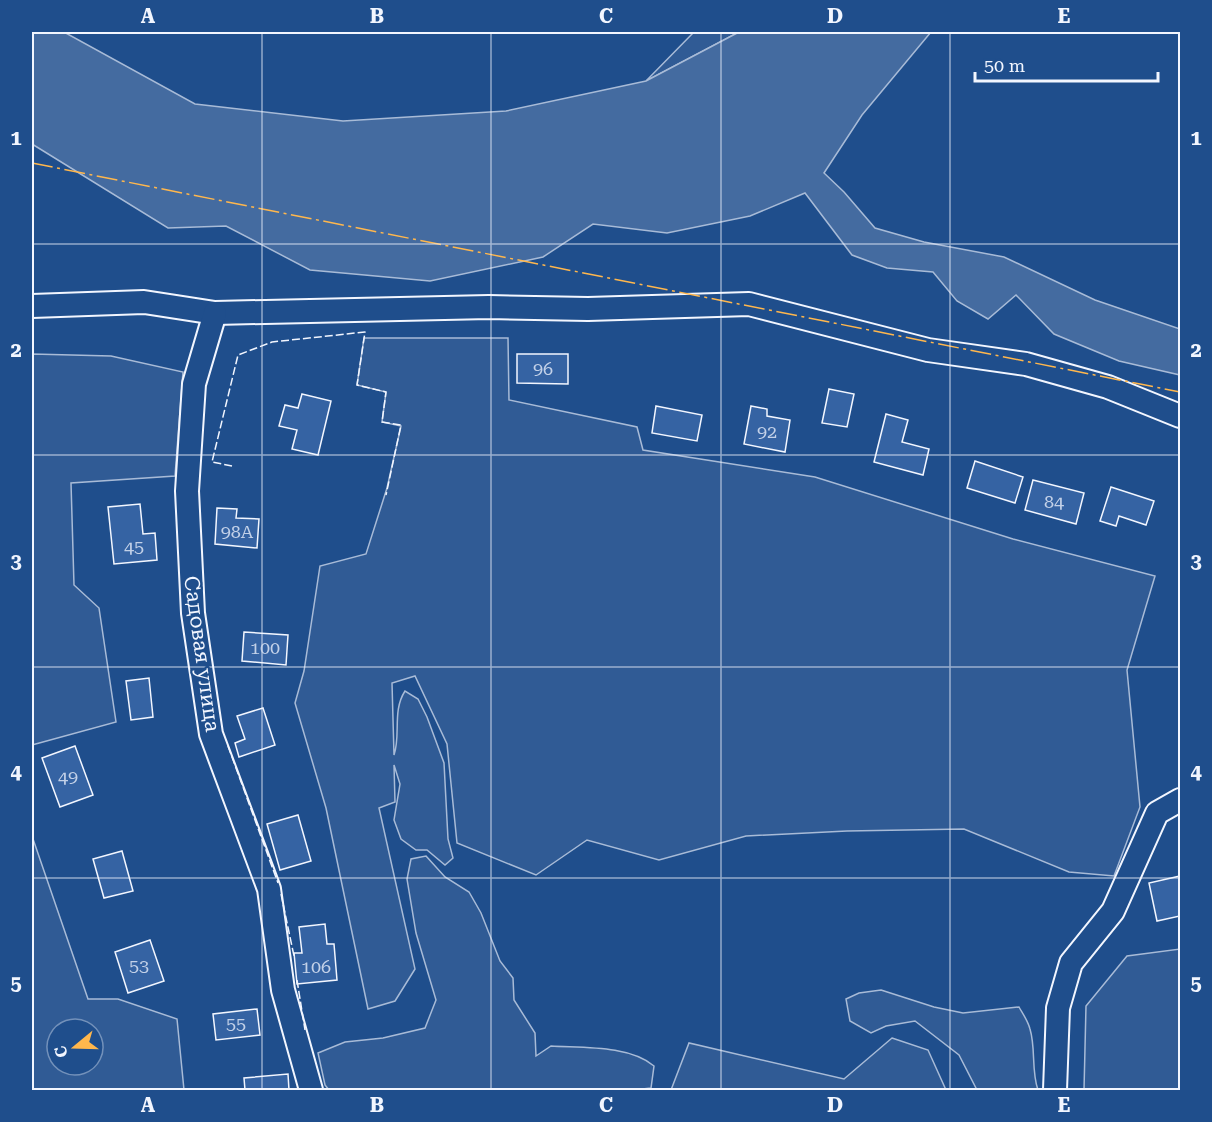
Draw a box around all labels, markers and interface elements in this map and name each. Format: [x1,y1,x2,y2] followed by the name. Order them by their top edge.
[141,4,156,28] text: A
[370,4,384,28] text: B
[599,4,613,28] text: C
[827,4,843,28] text: D
[1058,4,1071,28] text: E
[975,45,1158,83] scale bar
[984,55,1025,76] text: 50 m
[10,126,22,150] text: 1
[1190,126,1202,150] text: 1
[10,338,22,362] text: 2
[1190,338,1202,362] text: 2
[533,358,553,379] house number: 96
[757,421,777,442] house number: 92
[1044,491,1064,512] house number: 84
[221,521,254,542] house number: 98А
[124,536,144,557] house number: 45
[10,549,22,573] text: 3
[1190,549,1202,573] text: 3
[179,574,225,734] street label: Садовая улица
[250,637,280,658] house number: 100
[10,760,22,784] text: 4
[1190,760,1202,784] text: 4
[58,766,78,787] house number: 49
[129,955,149,976] house number: 53
[301,956,331,977] house number: 106
[10,971,22,995] text: 5
[1190,971,1202,995] text: 5
[226,1013,246,1034] house number: 55
[45,1017,105,1077] north arrow
[50,1043,72,1060] text: С
[141,1093,156,1117] text: A
[370,1093,384,1117] text: B
[599,1093,613,1117] text: C
[827,1093,843,1117] text: D
[1058,1093,1071,1117] text: E

